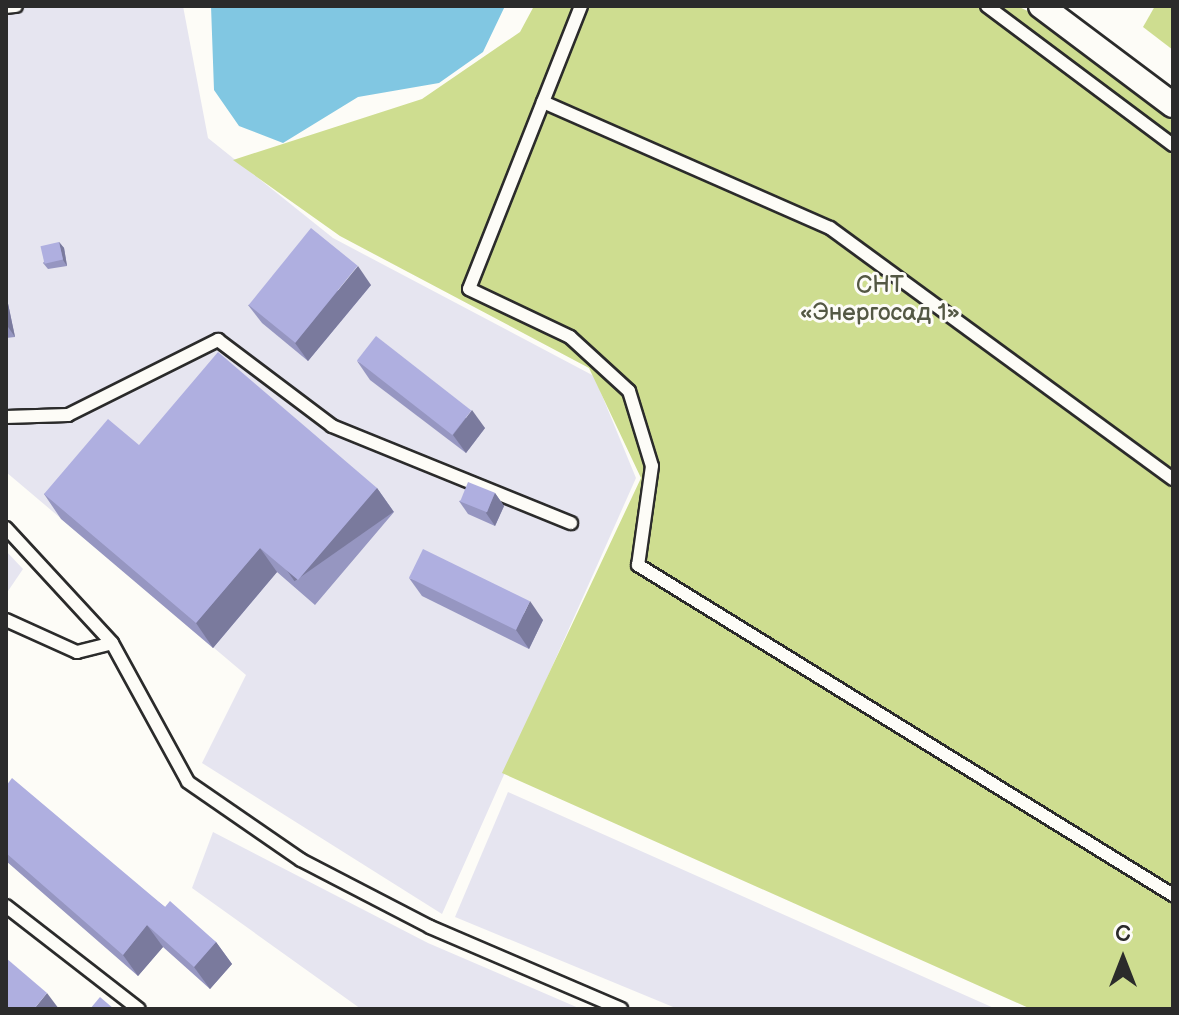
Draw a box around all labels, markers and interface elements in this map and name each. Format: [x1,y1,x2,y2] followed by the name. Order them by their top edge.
[800,271,960,327] park label: СНТ «Энергосад 1»
[1083,919,1163,999] north arrow
[1115,921,1131,948] text: С

